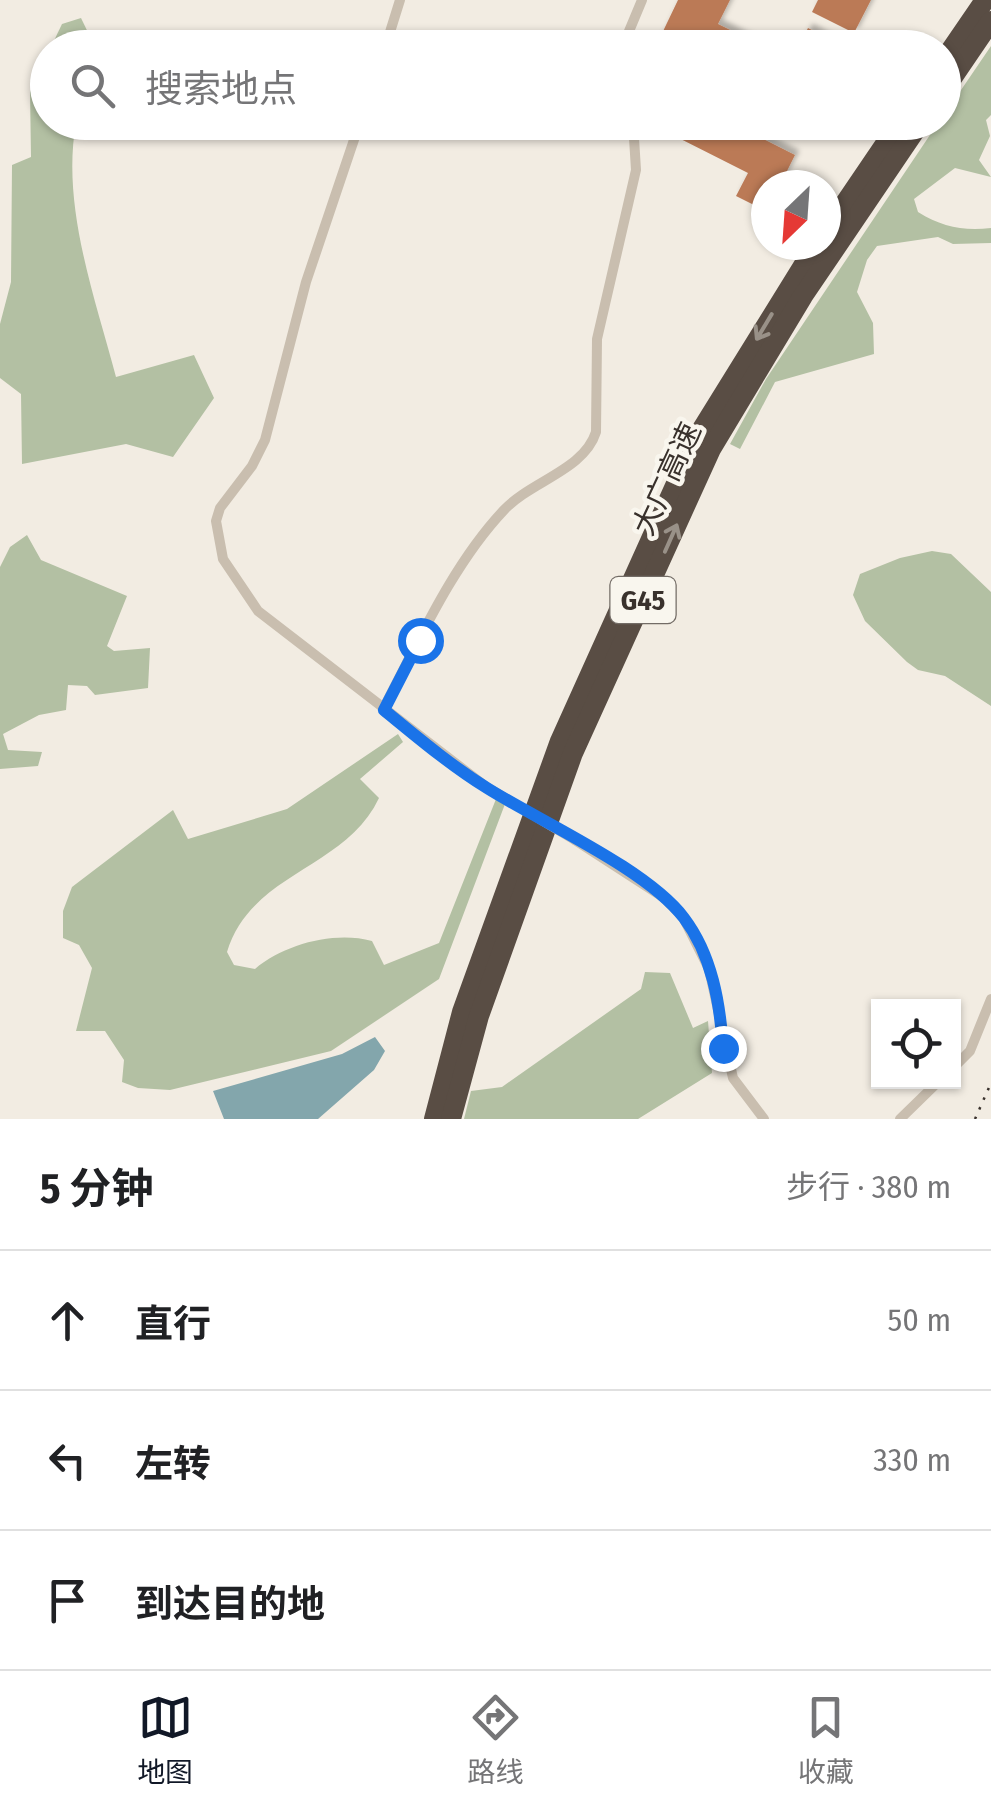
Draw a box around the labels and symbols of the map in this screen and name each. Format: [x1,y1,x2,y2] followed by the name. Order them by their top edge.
[751,170,841,260] north arrow
[753,312,774,341] one-way arrow
[625,417,709,541] street label: 大广高速
[663,523,681,554] one-way arrow
[610,577,676,623] road number: G45
[398,618,444,664] route start
[701,1026,747,1072] route end

